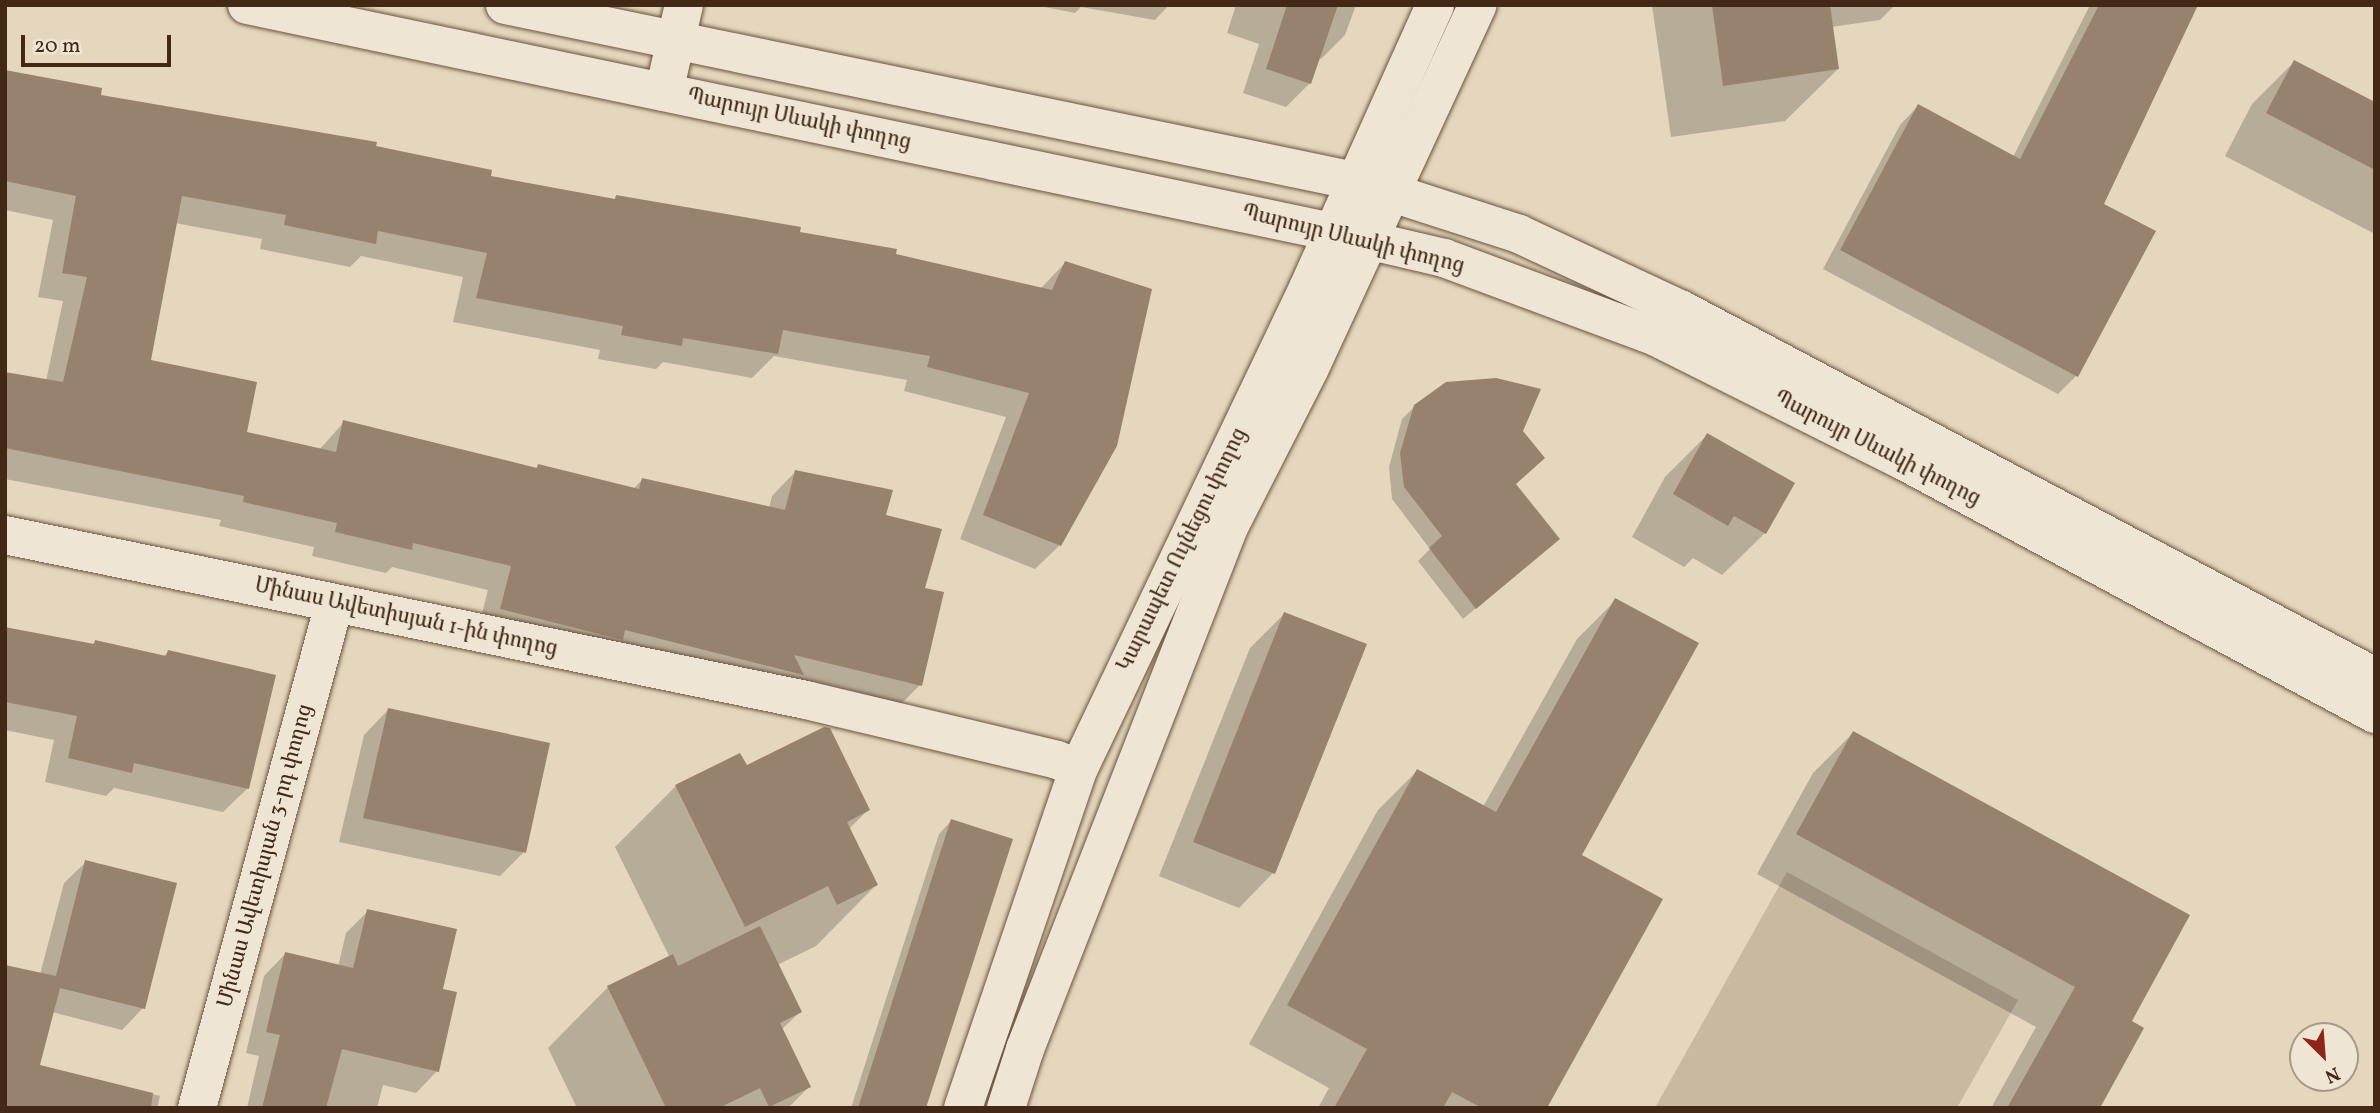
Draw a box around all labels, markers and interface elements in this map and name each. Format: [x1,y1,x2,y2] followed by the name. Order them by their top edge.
[24,21,175,65] scale bar
[34,32,80,61] text: 20 m
[685,84,913,156] street label: Պարույր Սևակի փողոց
[1239,200,1467,280] street label: Պարույր Սևակի փողոց
[1770,386,1984,512] street label: Պարույր Սևակի փողոց
[1113,424,1253,676] street label: Կարապետ Ուլնեցու փողոց
[252,574,560,662] street label: Մինաս Ավետիսյան 1-ին փողոց
[213,701,319,1011] street label: Մինաս Ավետիսյան 3-րդ փողոց
[2289,1022,2359,1092] north arrow
[2320,1060,2344,1089] text: N

